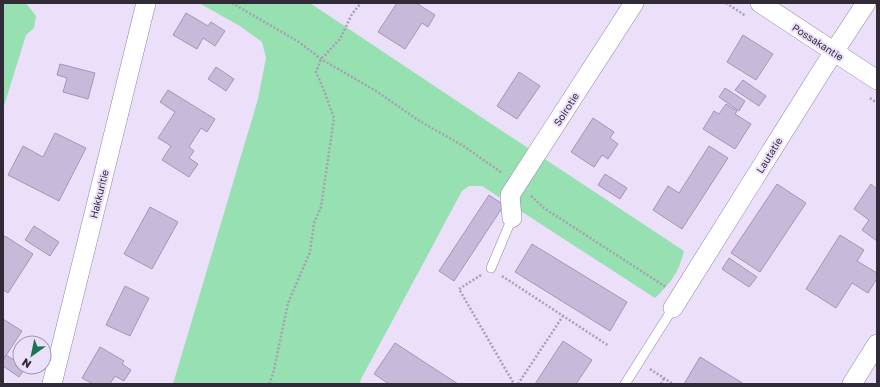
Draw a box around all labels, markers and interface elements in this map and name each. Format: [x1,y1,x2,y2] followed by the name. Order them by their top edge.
[790,21,846,63] street label: Possakantie
[551,90,581,128] street label: Soirotie
[753,135,785,175] street label: Lautatie
[87,168,111,220] street label: Hakkuritie
[12,335,52,375] north arrow
[19,356,33,372] text: N

